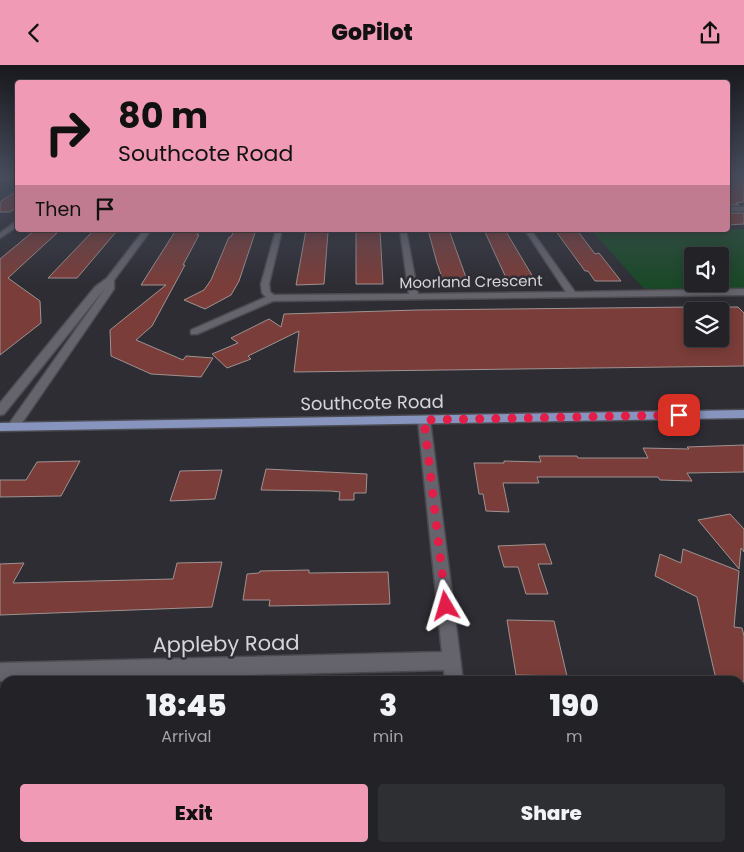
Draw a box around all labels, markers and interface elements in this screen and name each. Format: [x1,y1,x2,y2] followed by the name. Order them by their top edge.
[331,17,413,48] text: GoPilot
[20,19,48,47] icon: back
[696,19,724,47] icon: share
[118,91,208,140] text: 80 m
[35,100,100,165] icon: right
[118,138,293,169] text: Southcote Road
[91,195,119,223] icon: arrive
[35,196,81,223] text: Then
[684,247,729,347] map controls
[684,247,729,292] button: sound
[399,270,543,293] street label: Moorland Crescent
[684,302,729,347] button: layers
[300,389,444,416] street label: Southcote Road
[658,394,700,436] pin
[665,401,693,429] icon: arrive
[419,579,471,631] position arrow
[152,628,300,659] street label: Appleby Road
[146,684,227,727] text: 18:45
[379,684,397,727] text: 3
[549,684,599,727] text: 190
[161,725,212,748] text: Arrival
[373,725,403,748] text: min
[566,725,582,748] text: m
[20,784,368,842] button: Exit
[378,784,725,842] button: Share

